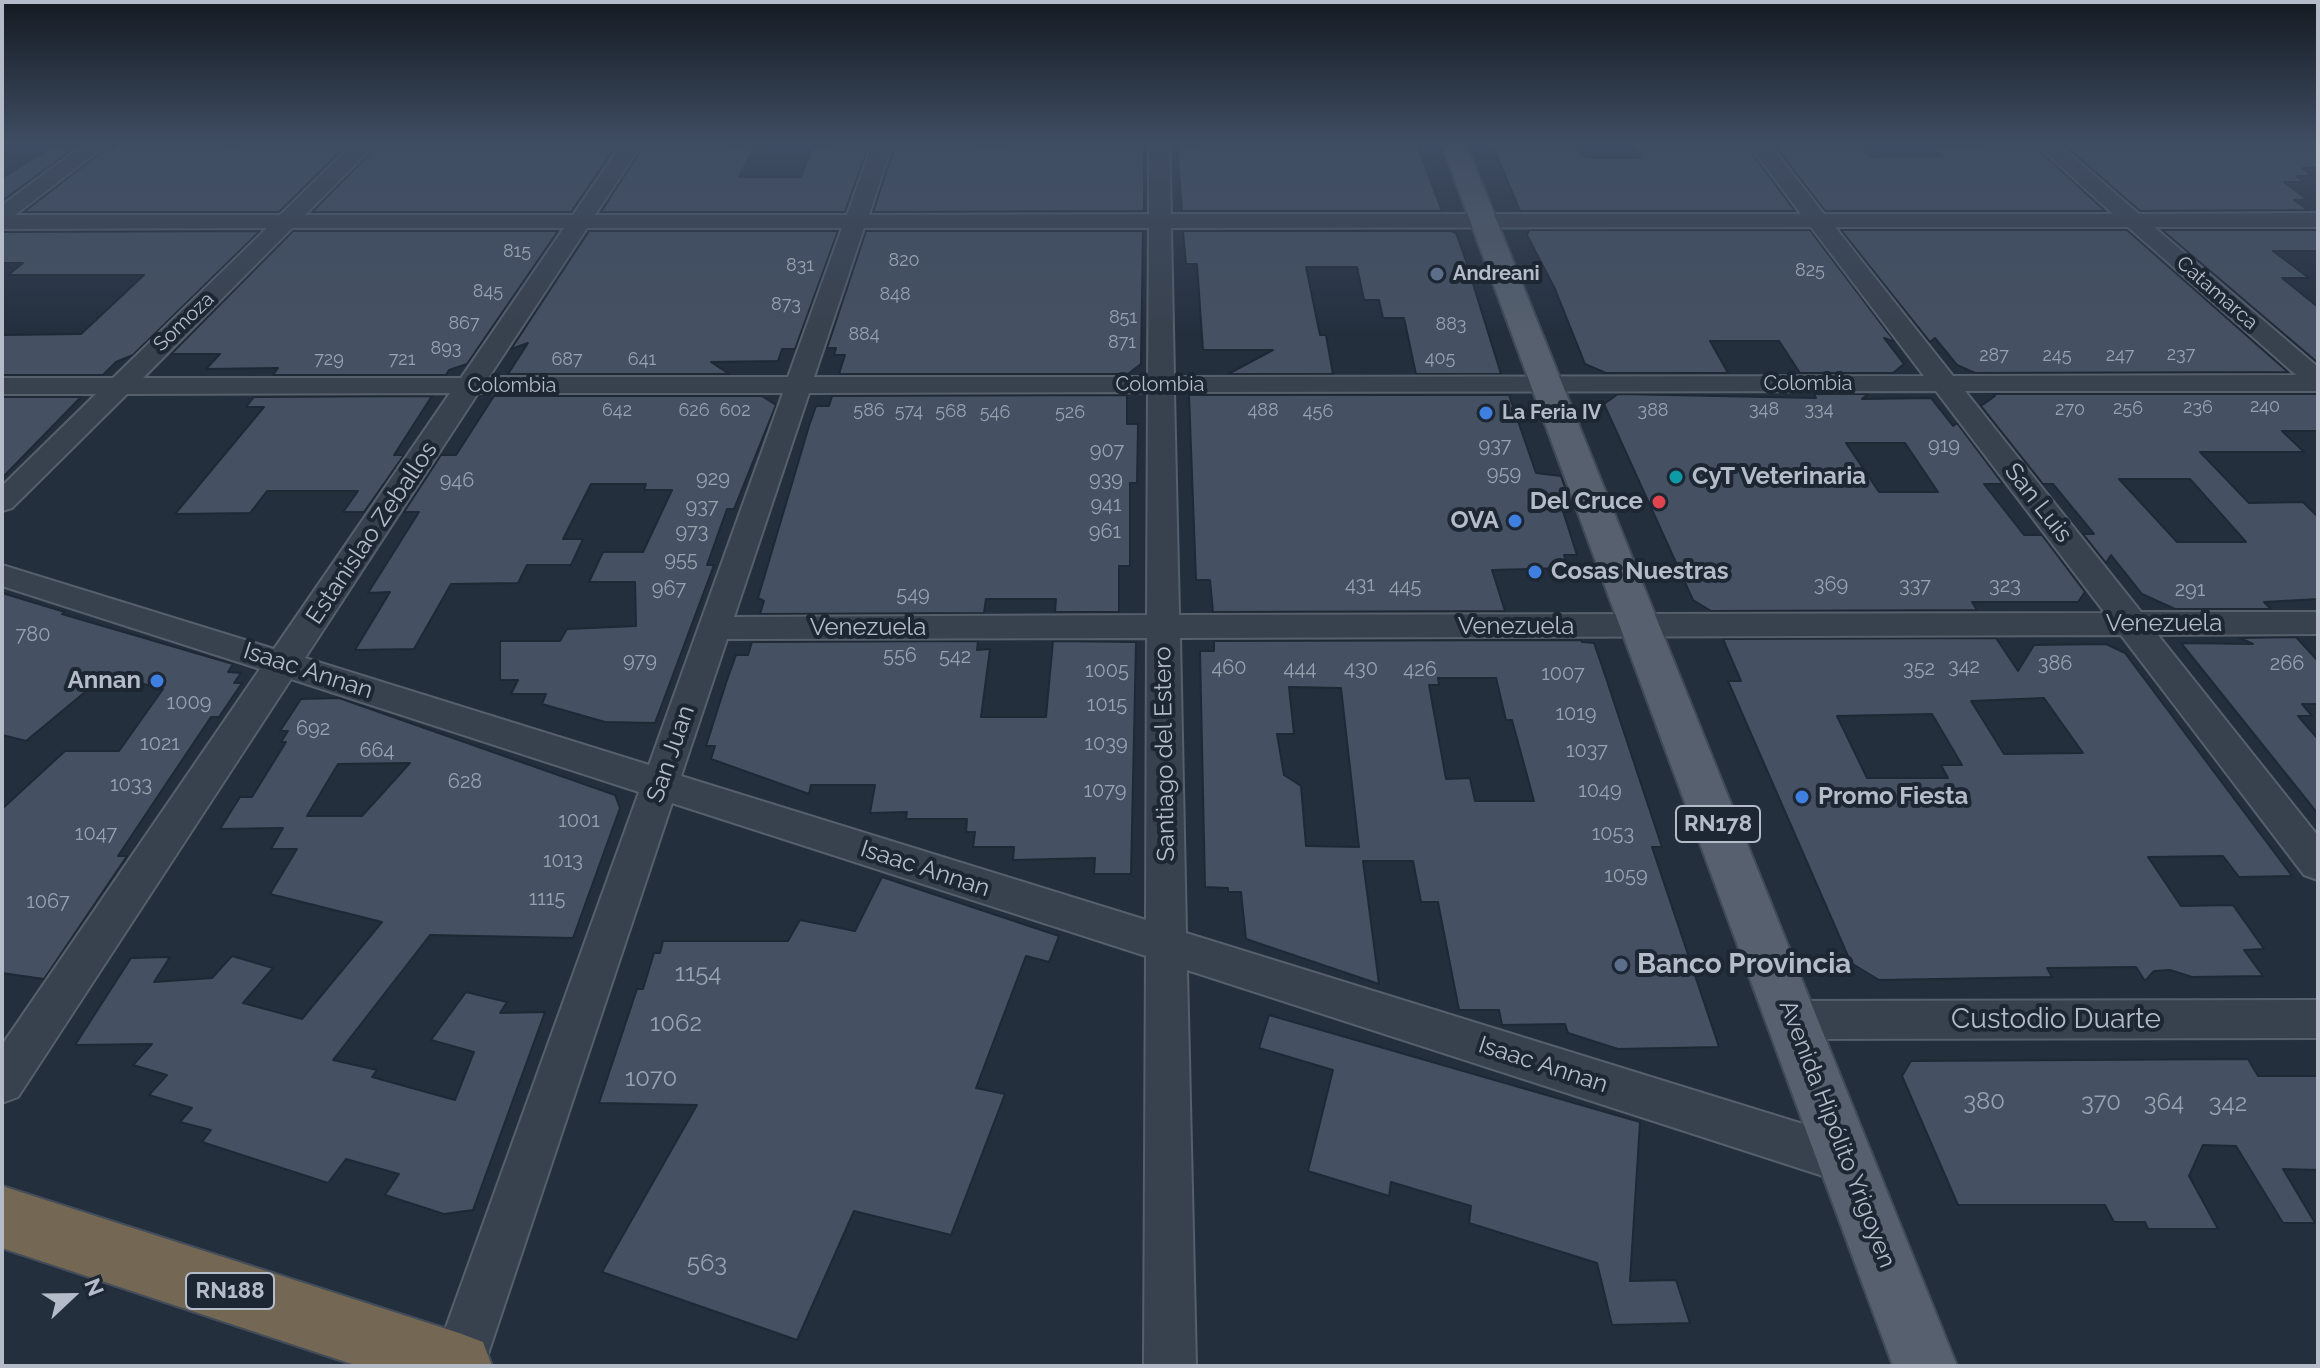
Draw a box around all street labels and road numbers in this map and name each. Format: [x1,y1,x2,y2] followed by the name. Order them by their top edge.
[2171,251,2263,335] street label: Catamarca
[149,287,219,357] street label: Somoza
[1764,372,1852,396] street label: Colombia
[1116,373,1204,397] street label: Colombia
[468,374,556,398] street label: Colombia
[300,436,444,630] street label: Estanislao Zeballos
[1998,458,2078,548] street label: San Luis
[2106,610,2222,638] street label: Venezuela
[1458,613,1574,641] street label: Venezuela
[810,614,926,642] street label: Venezuela
[240,637,376,705] street label: Isaac Annan
[1149,646,1181,862] street label: Santiago del Estero
[641,702,701,806] street label: San Juan
[1676,806,1760,842] road number: RN178
[857,835,993,903] street label: Isaac Annan
[1773,996,1901,1272] street label: Avenida Hipólito Yrigoyen
[1951,1003,2161,1037] street label: Custodio Duarte
[1475,1031,1611,1099] street label: Isaac Annan
[186,1273,274,1309] road number: RN188

